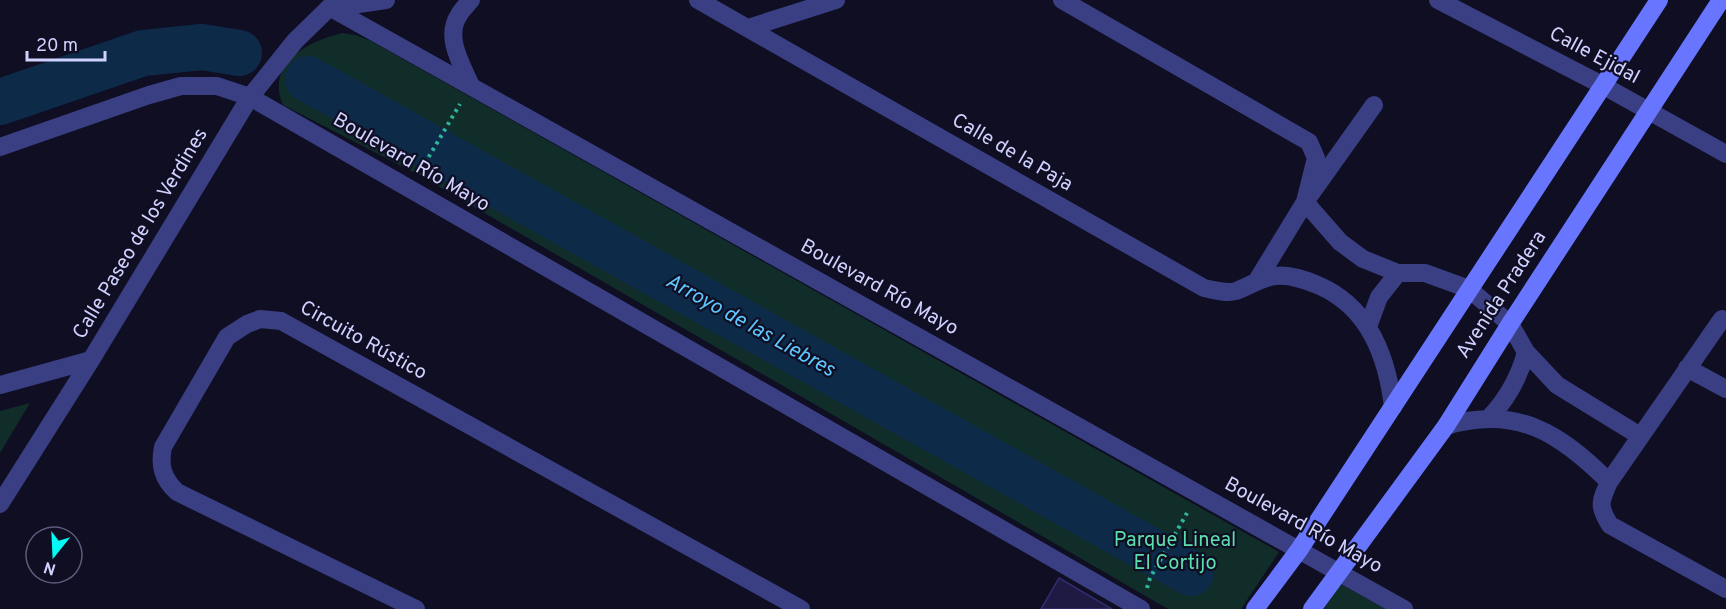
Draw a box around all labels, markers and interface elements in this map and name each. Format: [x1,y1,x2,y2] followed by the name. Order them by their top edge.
[1544,21,1644,91] street label: Calle Ejidal
[27,24,105,62] scale bar
[36,35,78,58] text: 20 m
[328,107,494,219] street label: Boulevard Río Mayo
[947,108,1077,198] street label: Calle de la Paja
[68,124,214,344] street label: Calle Paseo de los Verdines
[1451,226,1553,364] street label: Avenida Pradera
[795,234,963,342] street label: Boulevard Río Mayo
[661,268,840,384] water label: Arroyo de las Liebres
[295,295,431,387] street label: Circuito Rústico
[1219,472,1387,580] street label: Boulevard Río Mayo
[24,525,84,585] north arrow
[1114,528,1236,577] park label: Parque Lineal El Cortijo
[41,556,59,579] text: N

